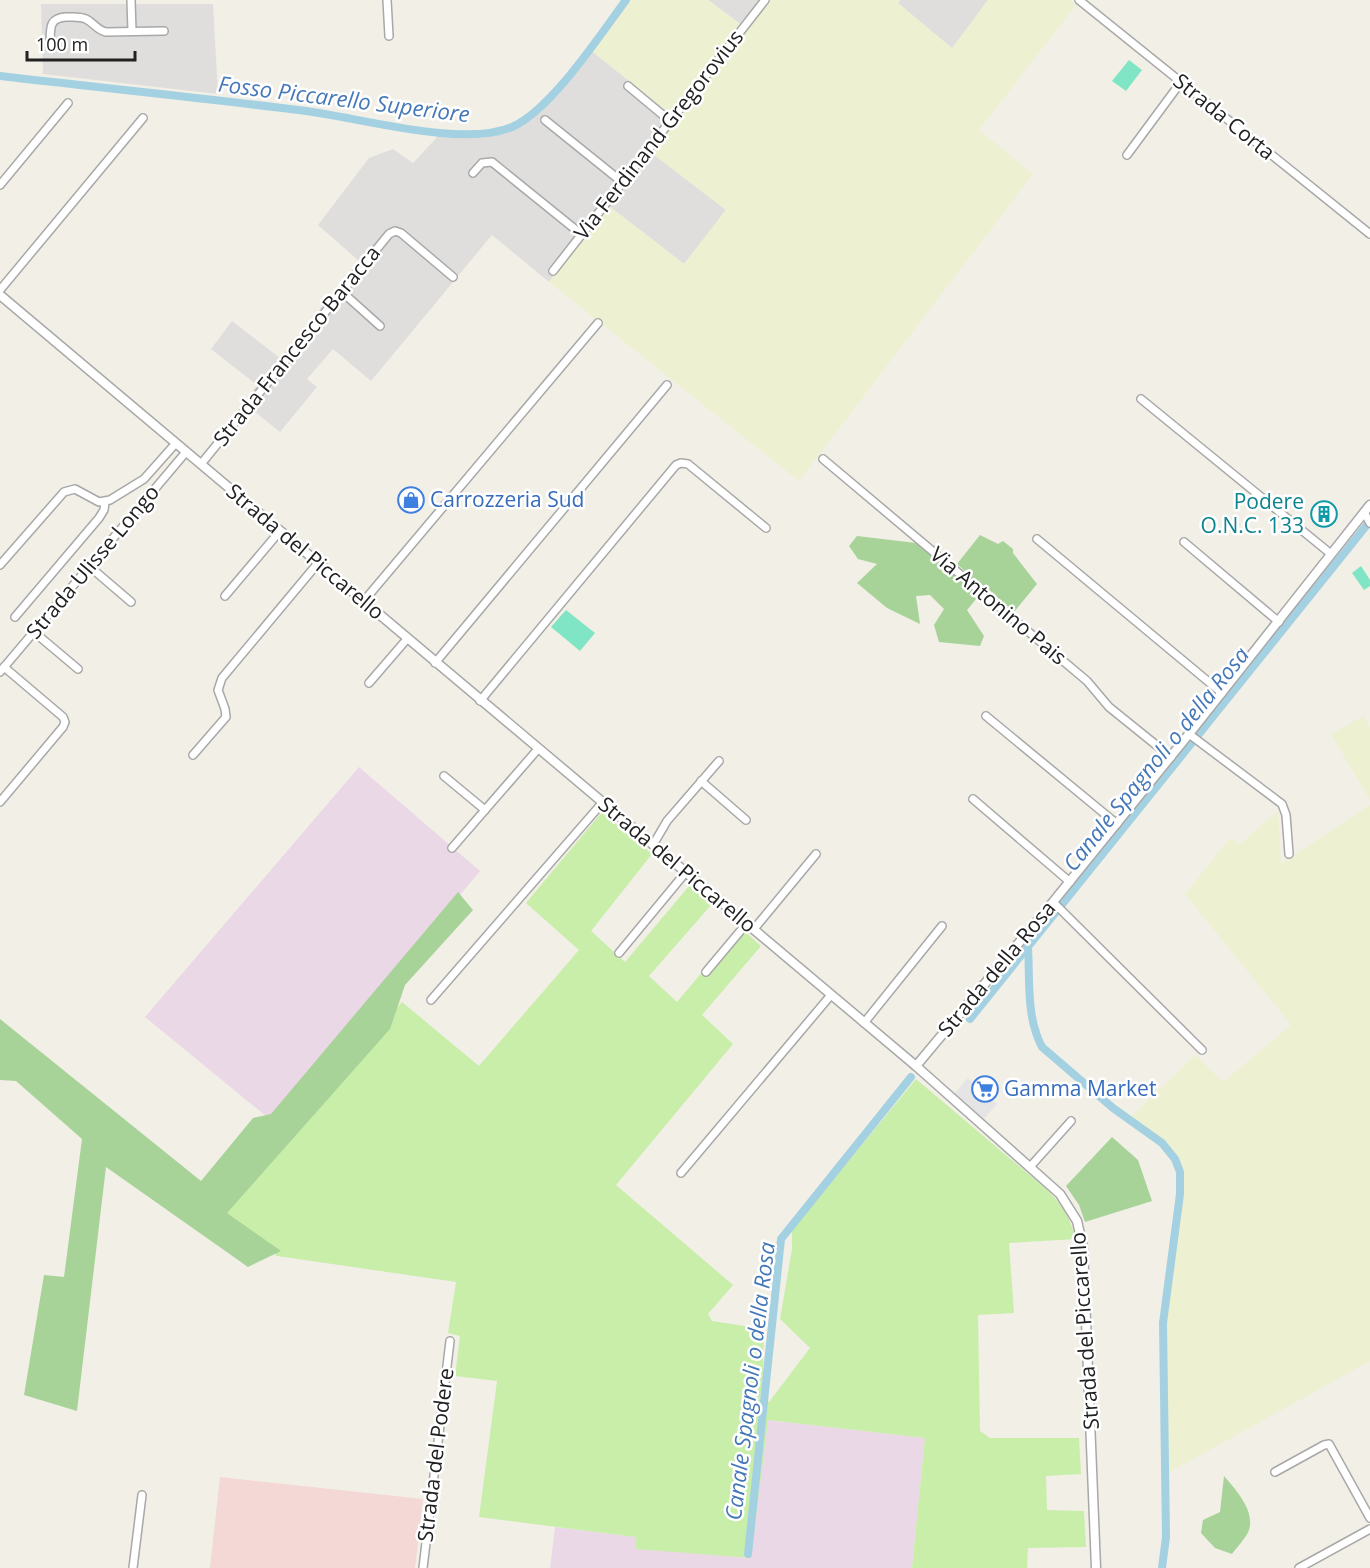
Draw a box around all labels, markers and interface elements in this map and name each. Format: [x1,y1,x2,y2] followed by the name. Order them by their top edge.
[567,23,749,245] street label: Via Ferdinand Gregorovius
[27,24,135,62] scale bar
[36,32,88,56] text: 100 m
[1168,67,1281,166] street label: Strada Corta
[217,68,472,128] water label: Fosso Piccarello Superiore
[207,239,386,452] street label: Strada Francesco Baracca
[221,477,390,626] street label: Strada del Piccarello
[20,478,165,644] street label: Strada Ulisse Longo
[396,485,426,515] shop icon: Carrozzeria Sud
[430,485,584,513] place label: Carrozzeria Sud
[1201,487,1304,539] place label: Podere O.N.C. 133
[1309,499,1339,529] building icon: Podere O.N.C. 133
[925,540,1073,671] street label: Via Antonino Pais
[1055,640,1255,877] water label: Canale Spagnoli o della Rosa
[593,790,762,939] street label: Strada del Piccarello
[931,895,1061,1042] street label: Strada della Rosa
[970,1074,1000,1104] supermarket icon: Gamma Market
[1004,1074,1156,1102] place label: Gamma Market
[1063,1231,1105,1431] street label: Strada del Piccarello
[717,1240,781,1522] water label: Canale Spagnoli o della Rosa
[410,1366,460,1543] street label: Strada del Podere

